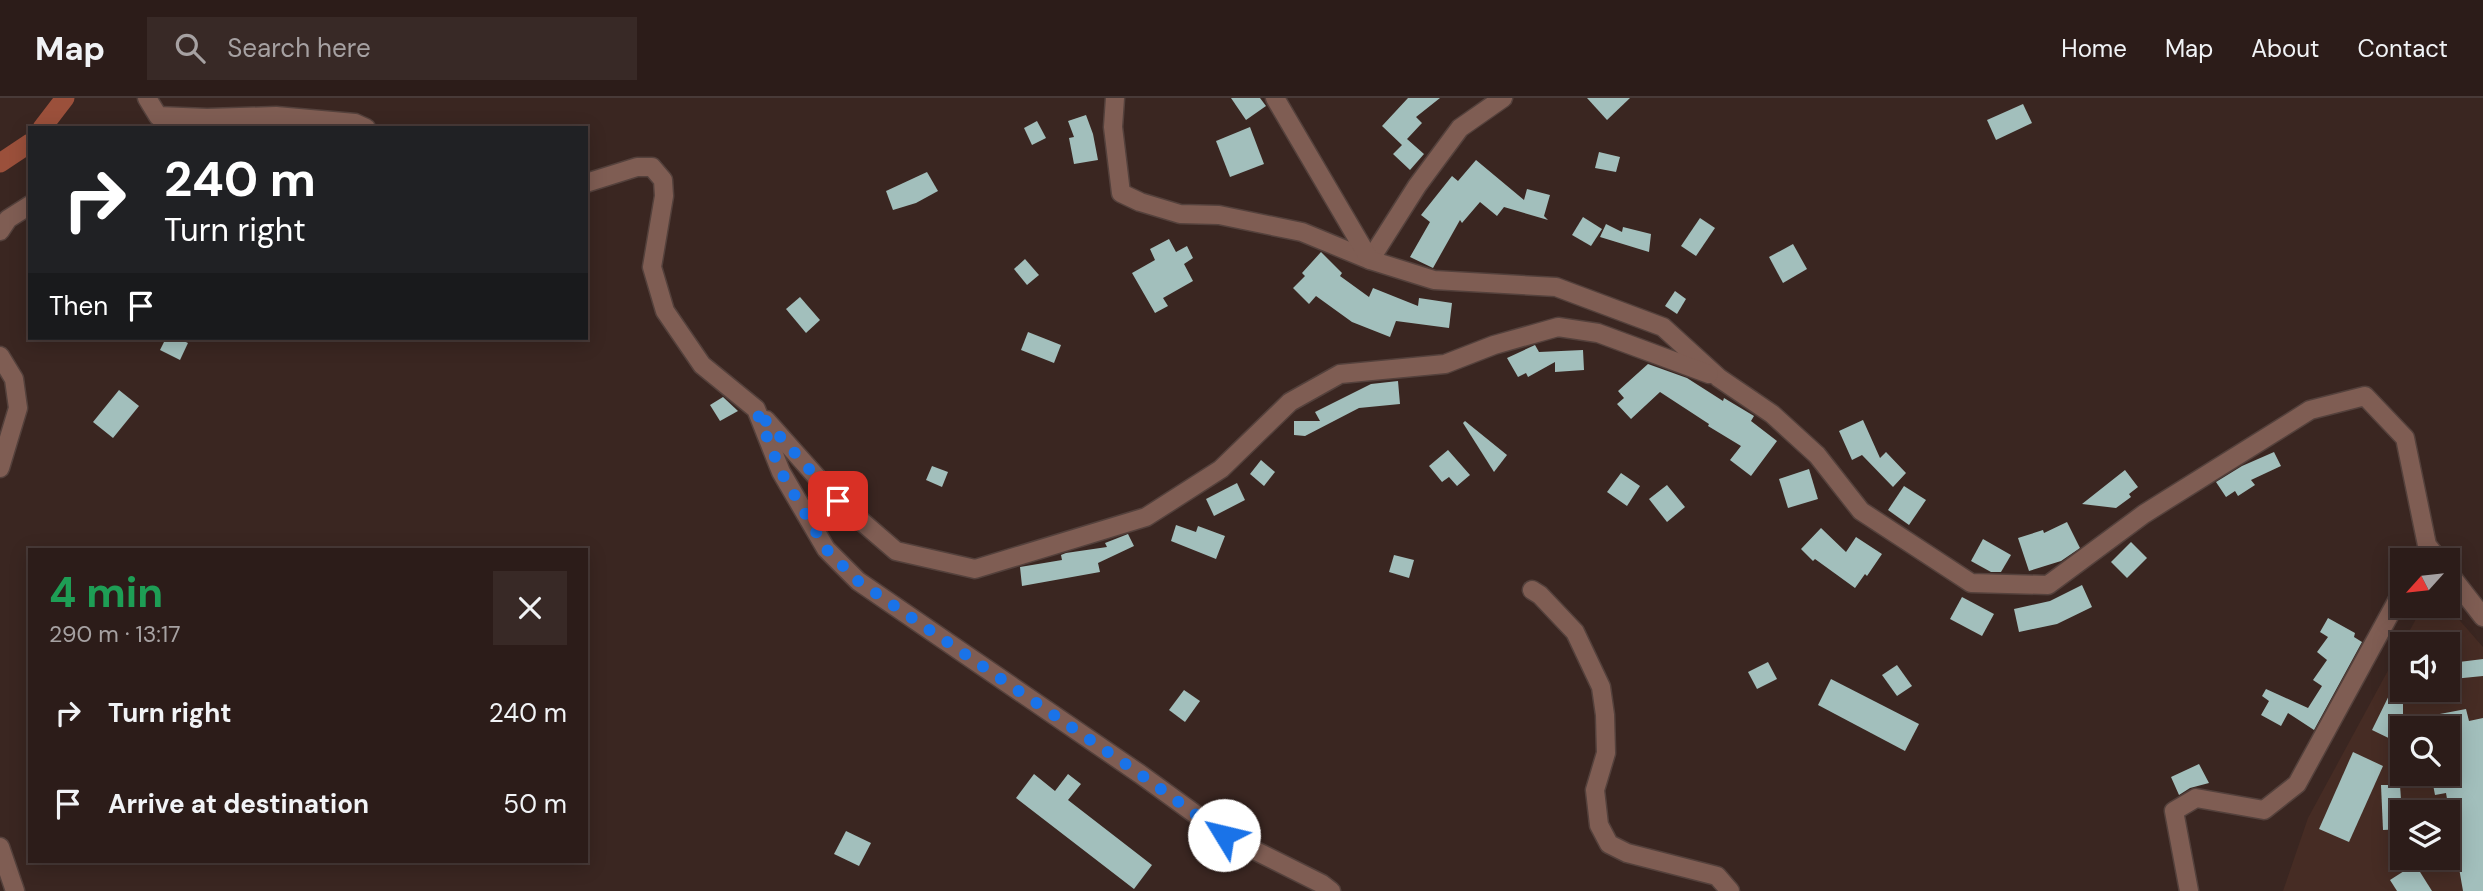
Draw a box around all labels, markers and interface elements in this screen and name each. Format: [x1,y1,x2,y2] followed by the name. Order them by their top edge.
[147,17,637,80] search box
[35,27,105,70] text: Map
[171,29,209,67] icon: search
[227,31,371,65] text: Search here
[2061,33,2127,64] text: Home
[2165,33,2213,64] text: Map
[2251,33,2320,64] text: About
[2358,33,2448,64] text: Contact
[164,147,316,211] text: 240 m
[49,154,140,245] icon: right
[164,209,306,251] text: Turn right
[122,287,160,325] icon: arrive
[49,289,108,323] text: Then
[808,471,868,531] pin
[819,482,857,520] icon: arrive
[2390,548,2460,618] north arrow
[2390,548,2460,870] map controls
[49,565,163,620] text: 4 min
[493,571,567,645] button: close
[49,619,180,649] text: 290 m · 13:17
[2390,632,2460,702] button: sound
[49,694,87,732] icon: right
[108,696,232,730] text: Turn right
[489,696,567,730] text: 240 m
[2390,716,2460,786] button: search
[49,785,87,823] icon: arrive
[108,787,369,821] text: Arrive at destination
[503,787,567,821] text: 50 m
[1187,798,1261,872] position arrow
[2390,800,2460,870] button: layers

